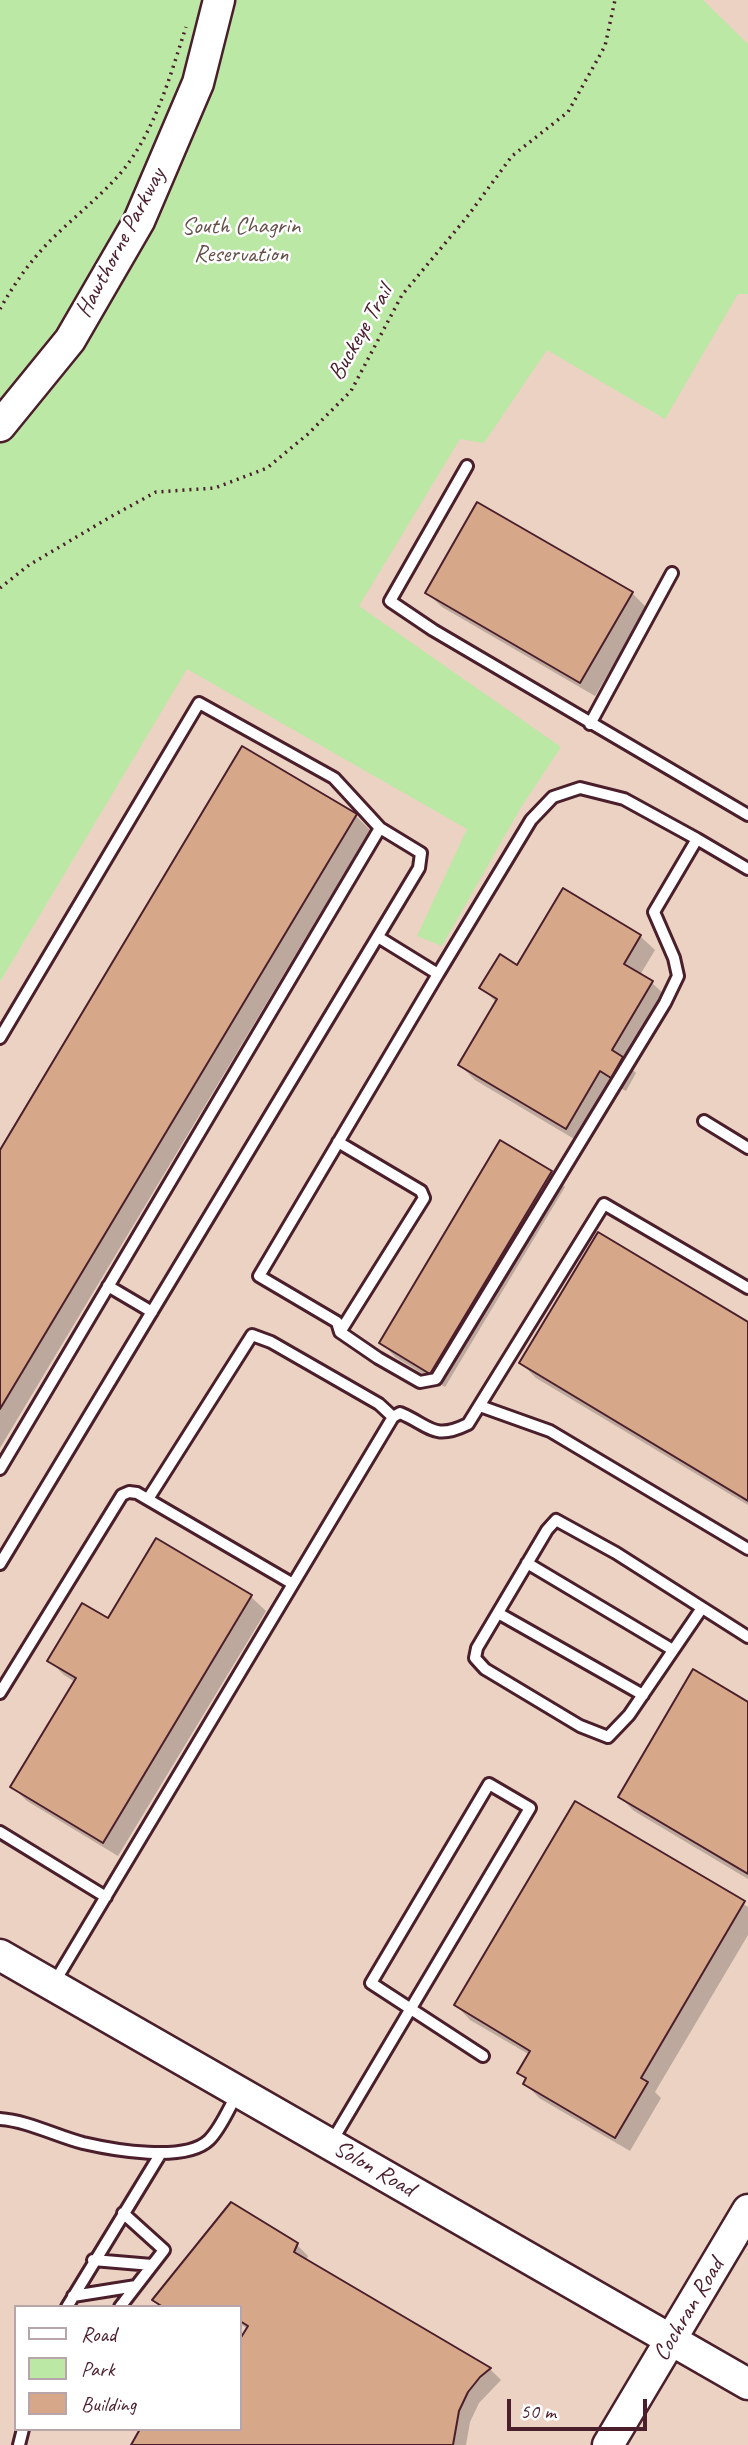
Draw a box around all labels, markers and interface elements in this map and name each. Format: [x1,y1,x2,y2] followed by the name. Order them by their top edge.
[70,163,172,323] street label: Hawthorne Parkway
[182,213,300,269] park label: South Chagrin Reservation
[322,280,400,386] street label: Buckeye Trail
[328,2134,420,2204] street label: Solon Road
[647,2254,731,2366] street label: Cochran Road
[14,2305,242,2431] legend
[81,2321,116,2347] text: Road
[81,2356,114,2382] text: Park
[510,2386,650,2430] scale bar
[81,2391,136,2417] text: Building
[520,2398,556,2424] text: 50 m

